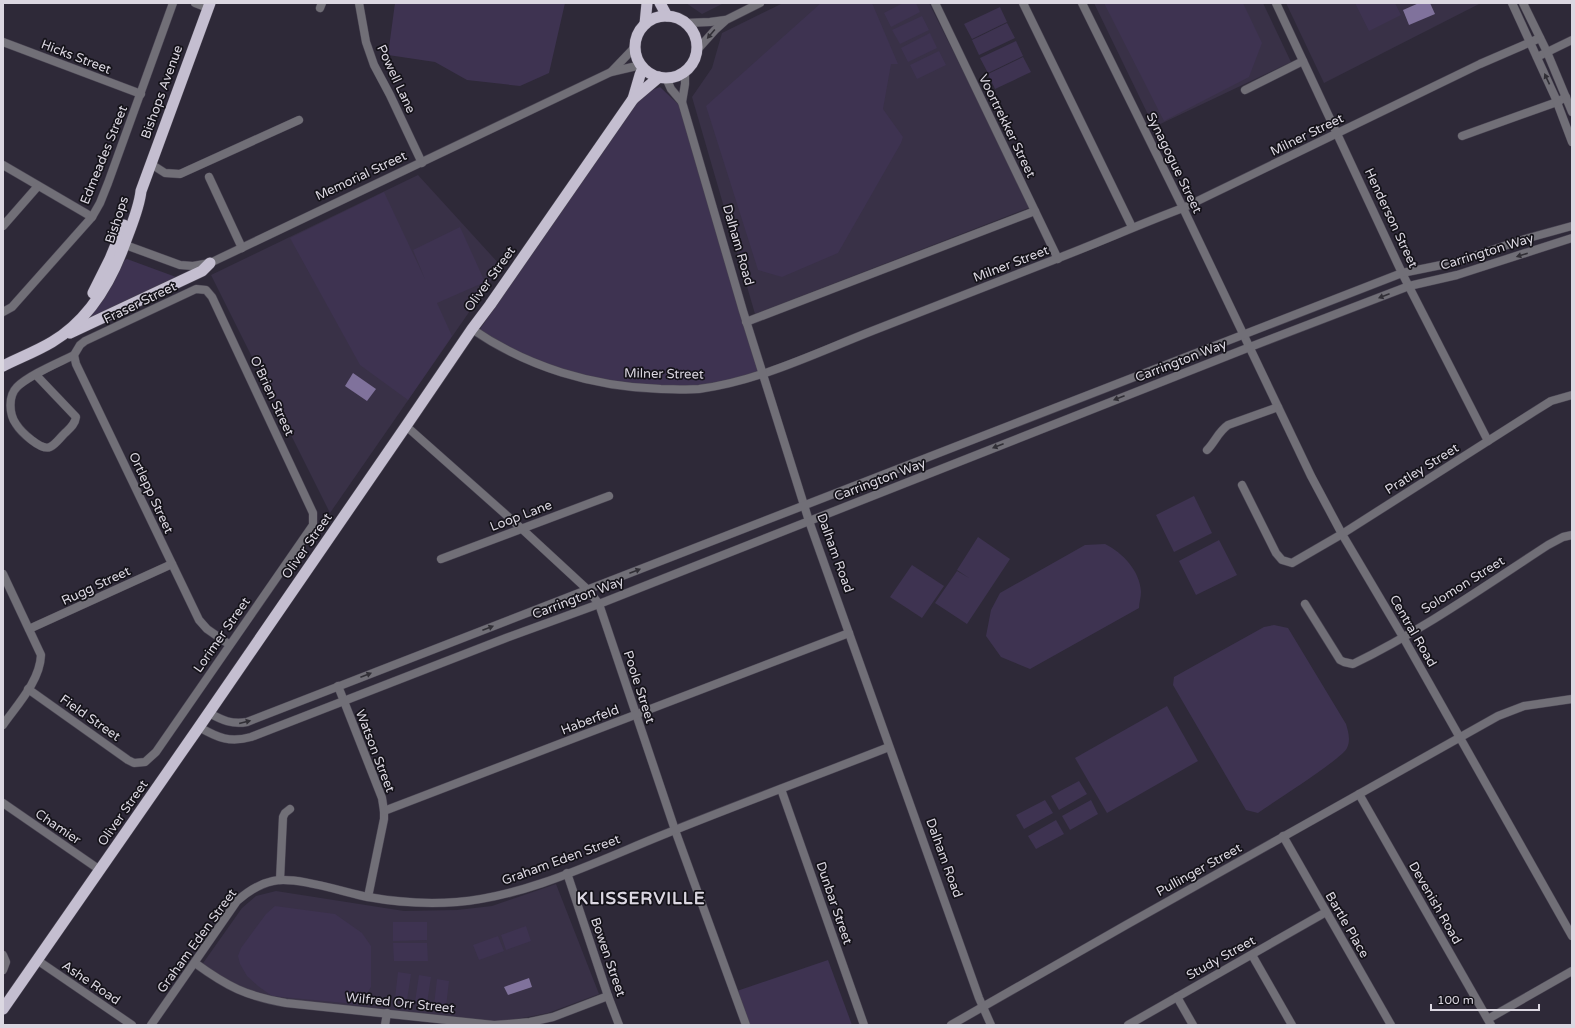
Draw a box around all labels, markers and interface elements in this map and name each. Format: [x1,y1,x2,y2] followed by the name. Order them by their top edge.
[706,29,715,40] one-way arrow
[39,36,113,78] street label: Hicks Street
[373,42,419,116] street label: Powell Lane
[138,43,186,141] street label: Bishops Avenue
[975,72,1039,180] street label: Voortrekker Street
[1544,74,1550,85] one-way arrow
[77,103,131,207] street label: Edmeades Street
[1143,110,1205,216] street label: Synagogue Street
[1268,110,1346,160] street label: Milner Street
[313,148,409,204] street label: Memorial Street
[1361,166,1421,270] street label: Henderson Street
[102,194,132,246] street label: Bishops
[719,203,757,287] street label: Dalham Road
[1439,230,1536,274] street label: Carrington Way
[971,242,1051,286] street label: Milner Street
[461,243,519,315] street label: Oliver Street
[1516,252,1528,258] one-way arrow
[101,278,179,327] street label: Fraser Street
[1377,293,1389,299] one-way arrow
[1133,336,1229,386] street label: Carrington Way
[246,353,298,439] street label: O'Brien Street
[624,365,704,383] street label: Milner Street
[1113,396,1125,402] one-way arrow
[1382,440,1462,498] street label: Pratley Street
[993,443,1004,449] one-way arrow
[125,450,177,536] street label: Ortlepp Street
[832,455,928,505] street label: Carrington Way
[488,497,554,535] street label: Loop Lane
[278,510,336,582] street label: Oliver Street
[813,511,857,595] street label: Dalham Road
[1418,553,1508,617] street label: Solomon Street
[59,563,133,609] street label: Rugg Street
[630,568,642,574] one-way arrow
[530,573,626,623] street label: Carrington Way
[1386,592,1440,670] street label: Central Road
[190,594,254,676] street label: Lorimer Street
[482,625,494,631] one-way arrow
[620,649,658,725] street label: Poole Street
[361,671,373,677] one-way arrow
[57,691,123,745] street label: Field Street
[559,702,621,738] street label: Haberfeld
[352,707,398,795] street label: Watson Street
[239,719,251,725] one-way arrow
[94,777,152,849] street label: Oliver Street
[32,806,84,848] street label: Chamier
[922,816,966,900] street label: Dalham Road
[500,831,622,889] street label: Graham Eden Street
[1153,840,1245,900] street label: Pullinger Street
[812,859,856,947] street label: Dunbar Street
[1405,859,1465,947] street label: Devenish Road
[154,886,240,996] street label: Graham Eden Street
[577,888,706,909] district label: KLISSERVILLE
[1322,889,1372,961] street label: Bartle Place
[587,915,629,999] street label: Bowen Street
[1184,932,1258,983] street label: Study Street
[59,958,123,1008] street label: Ashe Road
[1431,986,1539,1012] scale bar
[345,989,455,1017] street label: Wilfred Orr Street
[1437,993,1474,1007] text: 100 m

